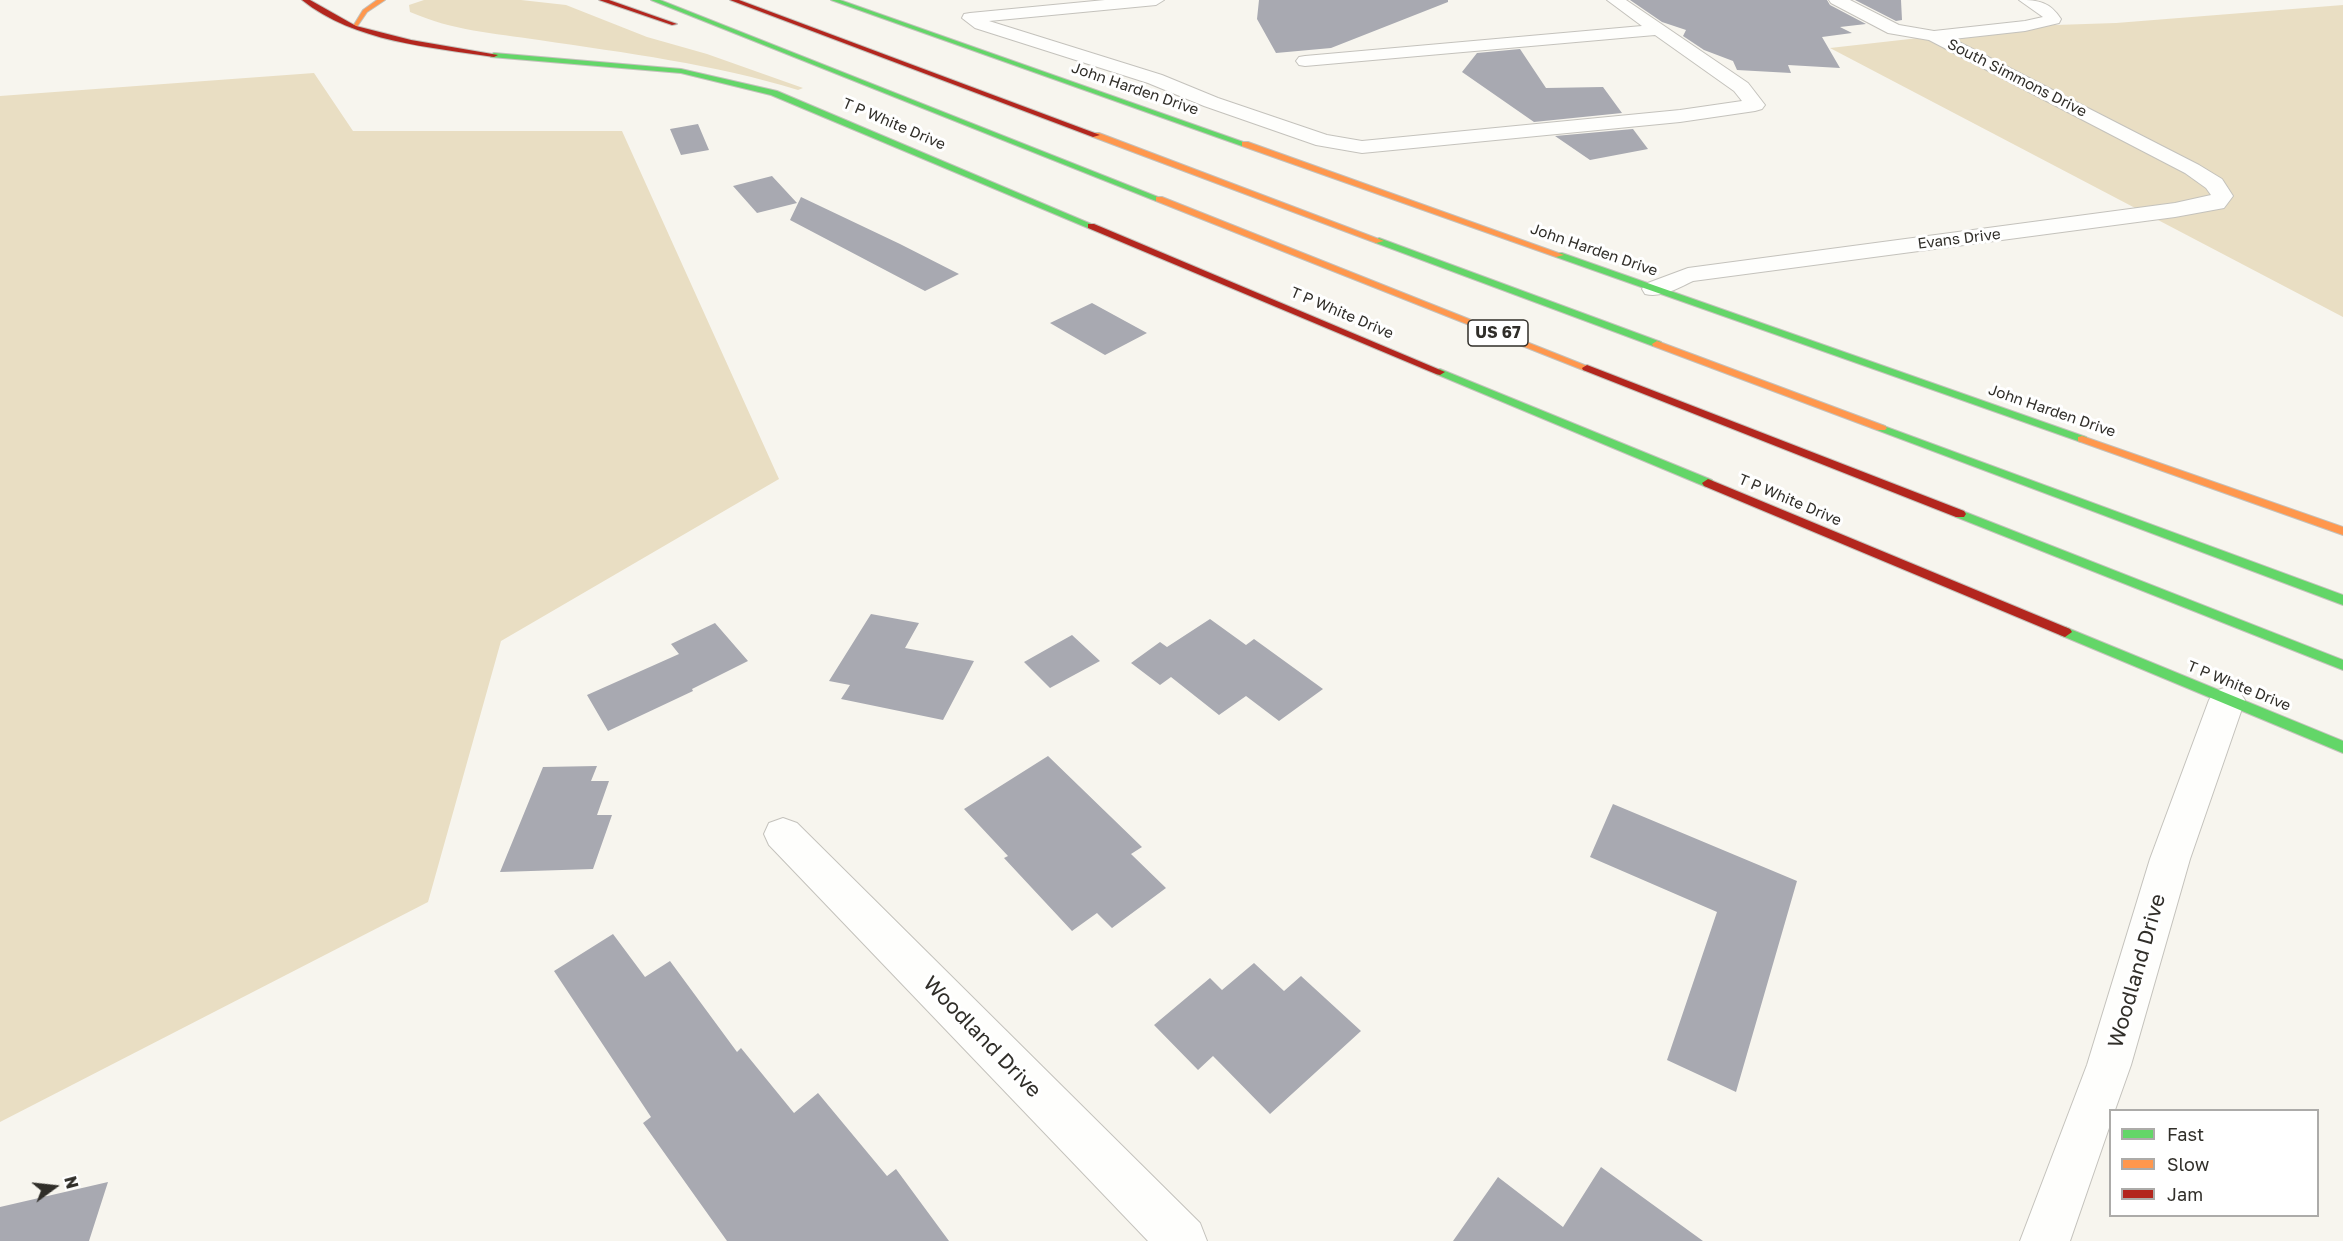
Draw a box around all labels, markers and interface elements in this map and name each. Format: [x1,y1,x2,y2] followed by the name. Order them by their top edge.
[1944,35,2090,121] street label: South Simmons Drive
[1069,59,1201,119] street label: John Harden Drive
[840,94,948,154] street label: T P White Drive
[1528,220,1660,280] street label: John Harden Drive
[1916,225,2002,253] street label: Evans Drive
[1288,283,1396,343] street label: T P White Drive
[1468,320,1528,346] road number: US 67
[1986,381,2118,441] street label: John Harden Drive
[1736,470,1844,530] street label: T P White Drive
[2185,657,2293,715] street label: T P White Drive
[2103,891,2171,1051] street label: Woodland Drive
[918,971,1046,1103] street label: Woodland Drive
[2109,1109,2319,1217] legend
[2167,1123,2204,1145] text: Fast
[2167,1153,2209,1175] text: Slow
[24,1157,84,1217] north arrow
[60,1174,83,1191] text: N
[2167,1183,2203,1205] text: Jam

